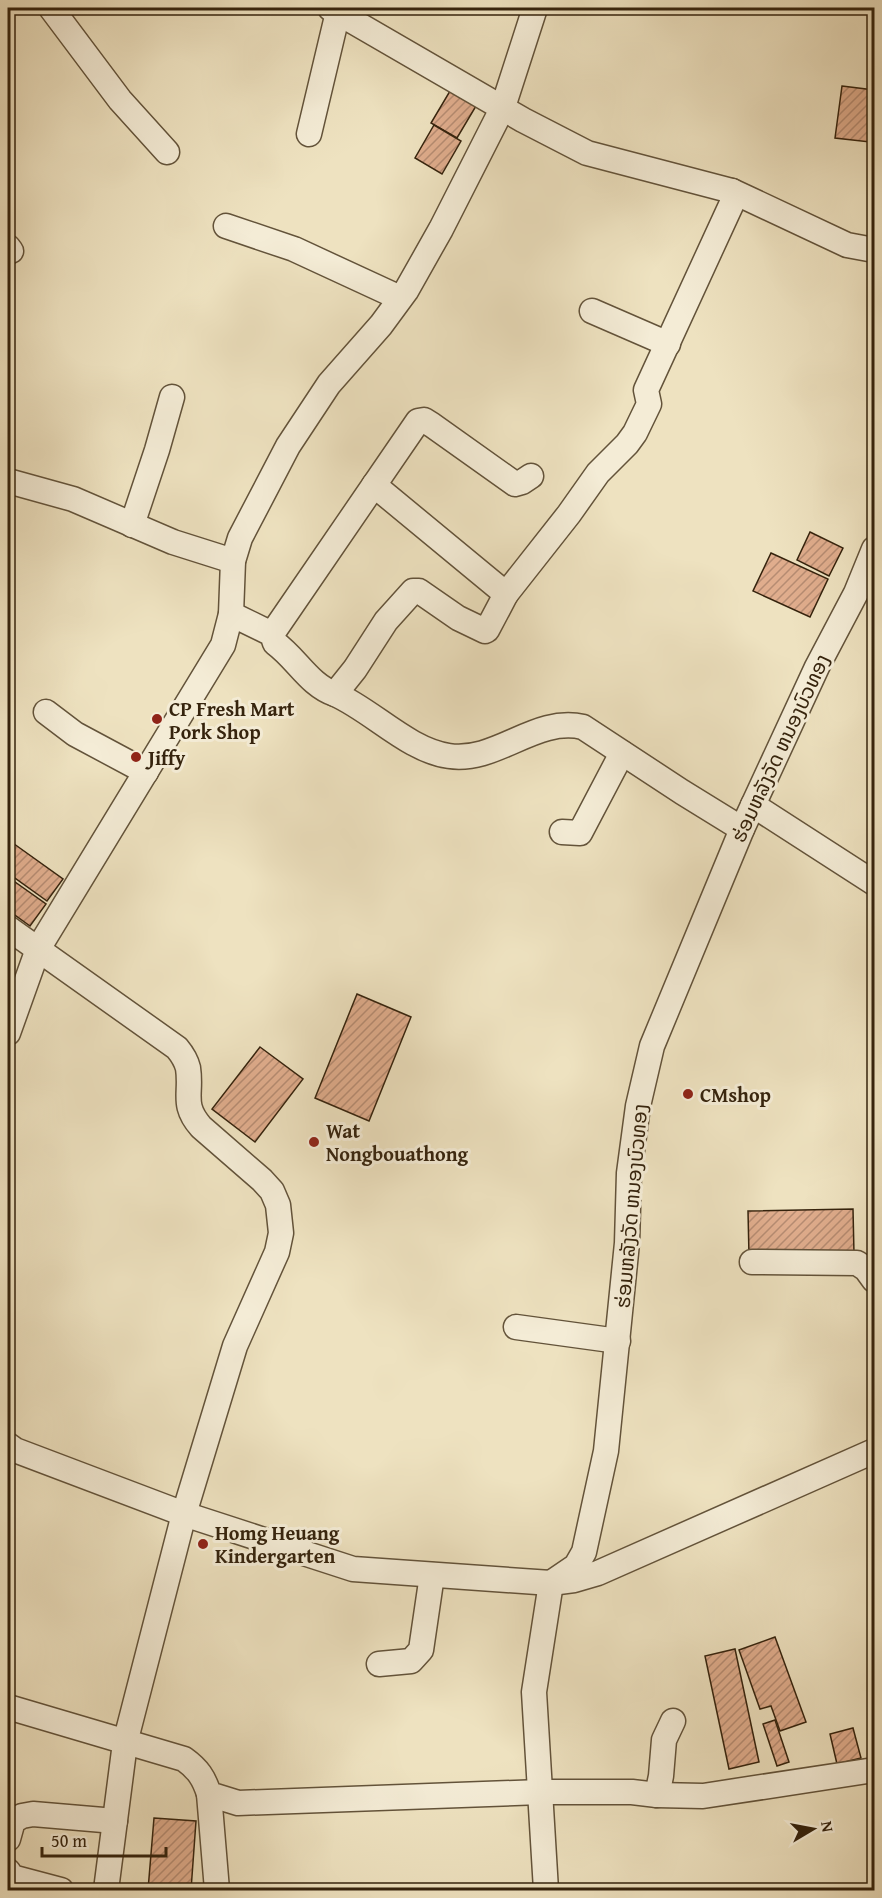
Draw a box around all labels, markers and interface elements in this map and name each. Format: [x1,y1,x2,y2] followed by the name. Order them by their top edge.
[724,649,836,847] street label: ຮ່ອມຫລັງວັດ ຫນອງບົວທອງ
[169,694,295,746] place label: CP Fresh Mart Pork Shop
[150,712,164,726] marker: CP Fresh Mart Pork Shop
[145,743,186,772] place label: Jiffy
[129,750,143,764] marker: Jiffy
[700,1080,771,1109] place label: CMshop
[681,1087,695,1101] marker: CMshop
[608,1103,654,1309] street label: ຮ່ອມຫລັງວັດ ຫນອງບົວທອງ
[326,1116,469,1168] place label: Wat Nongbouathong
[307,1135,321,1149] marker: Wat Nongbouathong
[215,1518,340,1570] place label: Homg Heuang Kindergarten
[196,1537,210,1551] marker: Homg Heuang Kindergarten
[783,1799,843,1859] north arrow
[815,1819,841,1834] text: N
[42,1820,166,1858] scale bar
[51,1827,87,1854] text: 50 m

